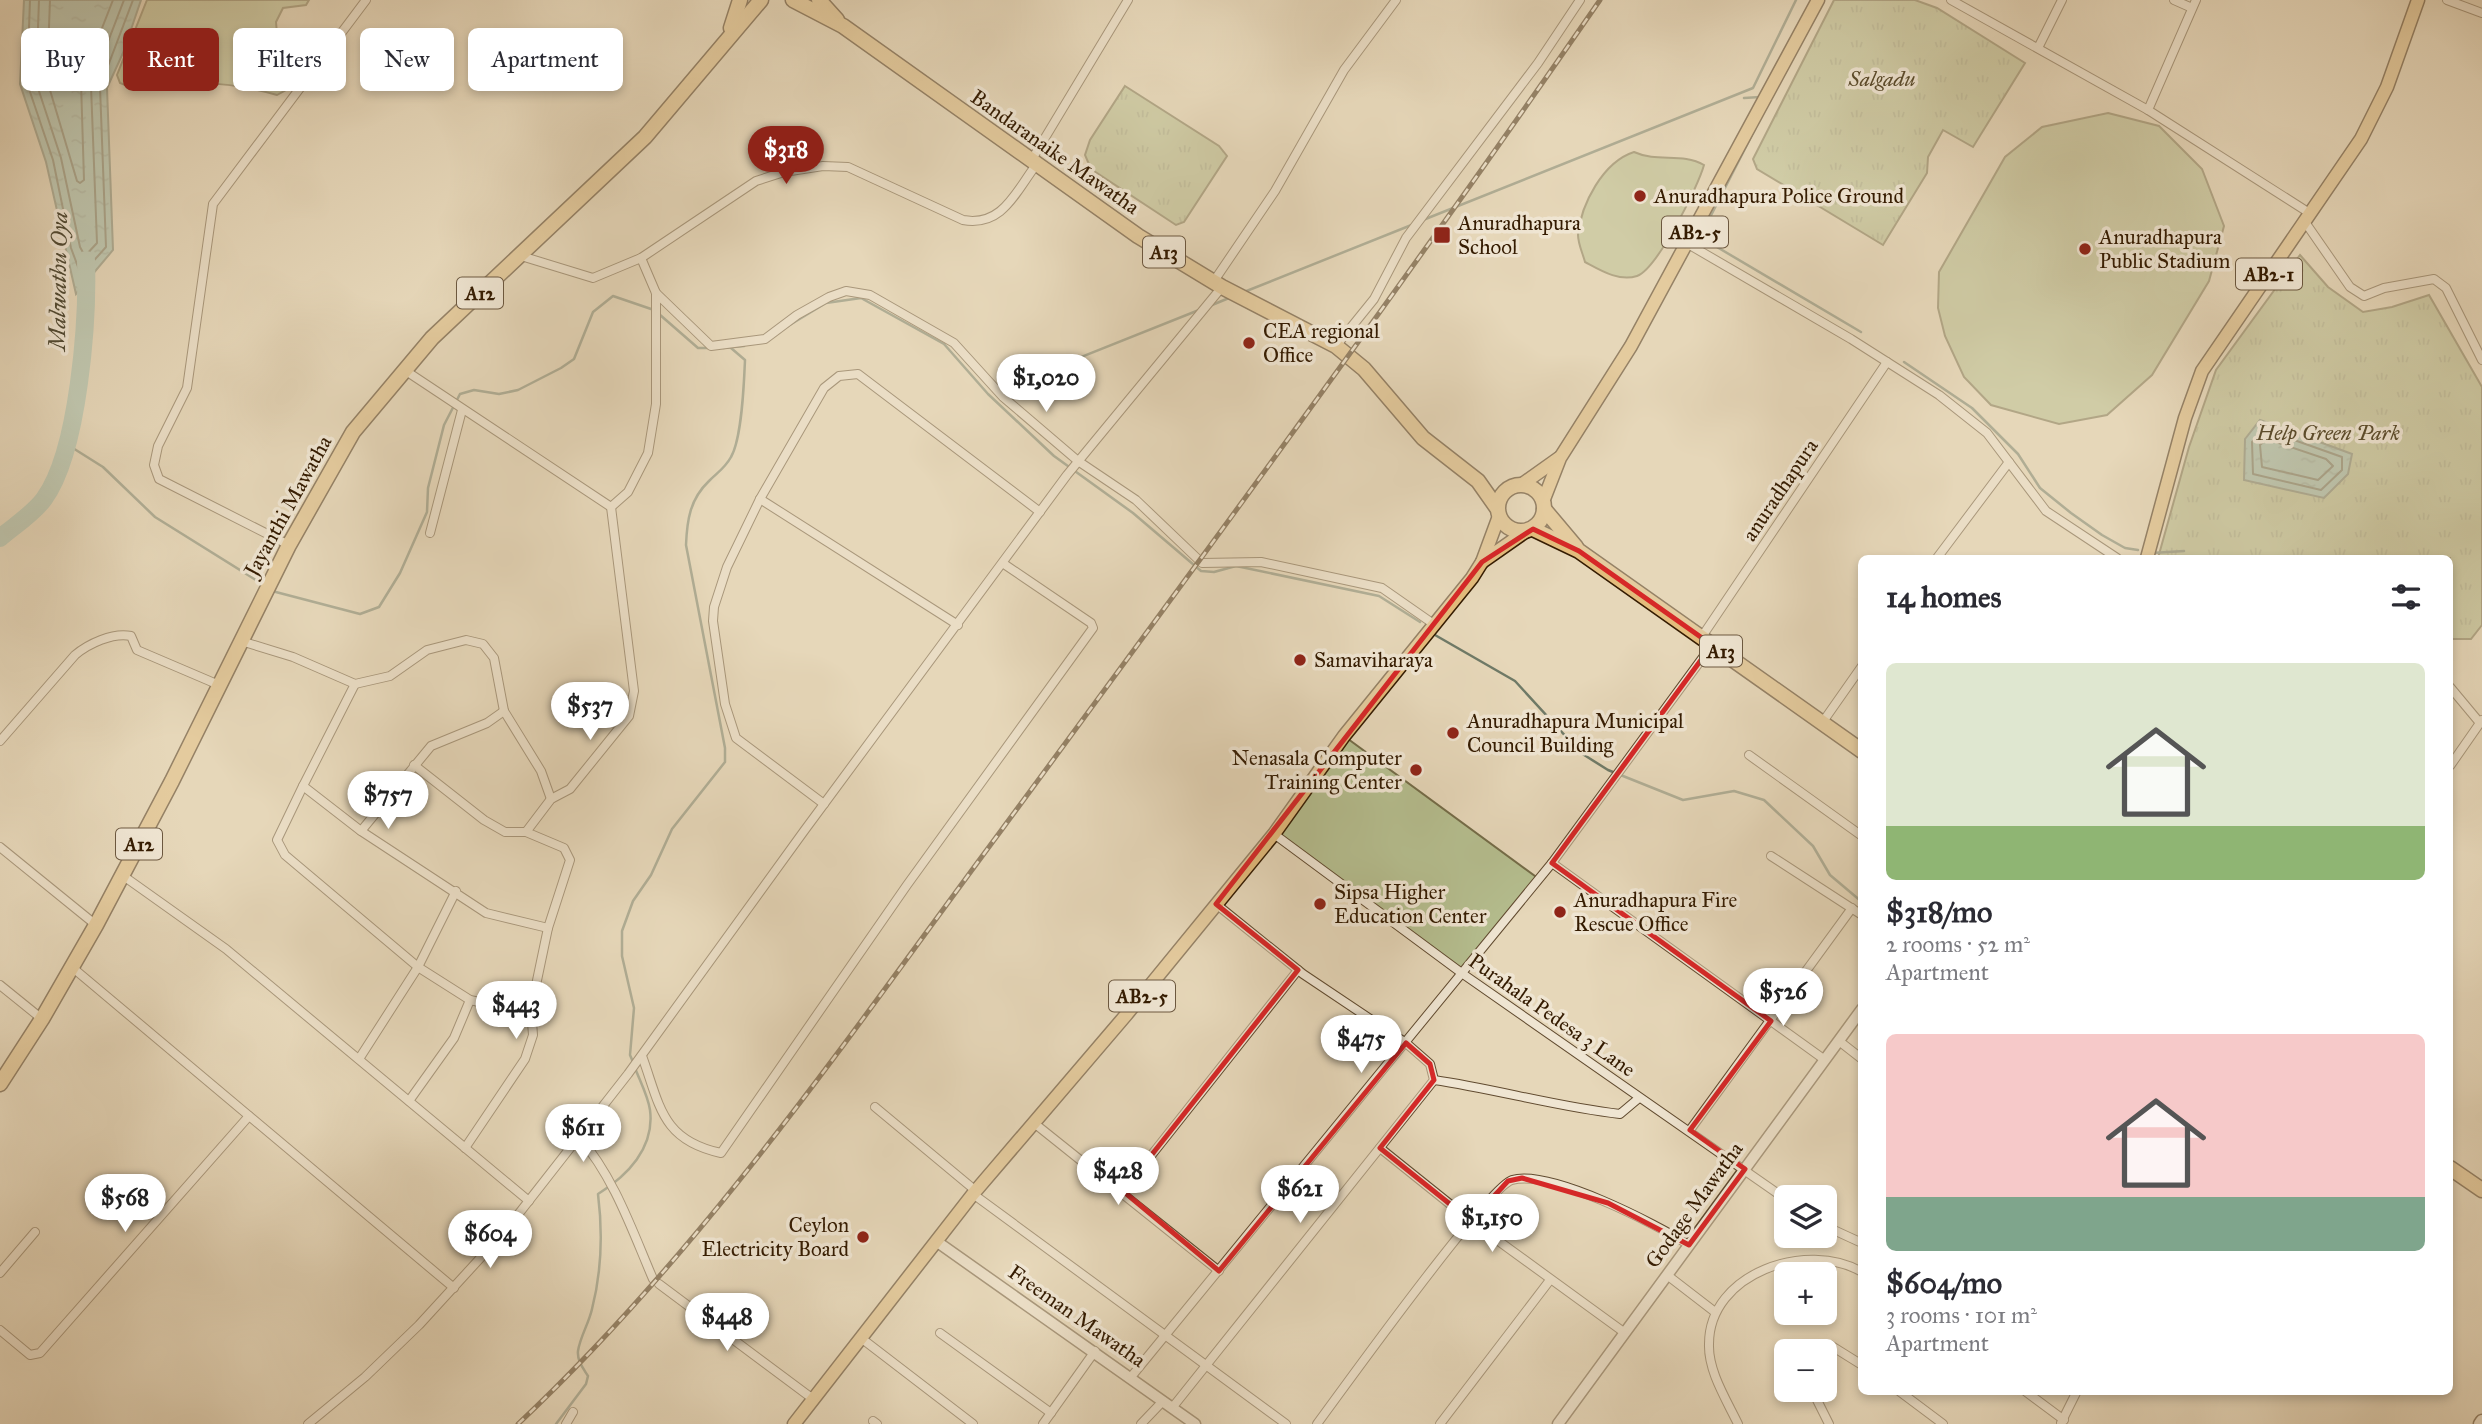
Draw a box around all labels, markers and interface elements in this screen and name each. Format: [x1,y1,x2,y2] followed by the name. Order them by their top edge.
[21,28,109,91] chip: Buy
[123,28,219,91] chip: Rent
[233,28,346,91] chip: Filters
[360,28,454,91] chip: New
[468,28,623,91] chip: Apartment
[1848,66,1915,92] park label: Salgadu
[966,84,1144,220] street label: Bandaranaike Mawatha
[745,127,827,186] pin: $318
[764,135,808,163] text: $318
[1653,183,1904,209] place label: Anuradhapura Police Ground
[1632,188,1648,204] marker: Anuradhapura Police Ground
[1457,210,1581,260] place label: Anuradhapura School
[43,211,73,353] water label: Malwathu Oya
[1662,216,1728,248] road number: AB2-5
[2098,224,2231,274] place label: Anuradhapura Public Stadium
[1432,225,1452,245] marker: Anuradhapura School
[1143,236,1185,268] road number: A13
[2077,241,2093,257] marker: Anuradhapura Public Stadium
[2236,258,2302,290] road number: AB2-1
[457,278,503,308] road number: A12
[1263,318,1380,368] place label: CEA regional Office
[1241,335,1257,351] marker: CEA regional Office
[989,354,1103,414] pin: $1,020
[1013,363,1079,391] text: $1,020
[2255,420,2400,446] park label: Help Green Park
[238,431,337,583] street label: Jayanthi Mawatha
[1736,434,1824,546] street label: anuradhapura
[2387,578,2425,616] icon: filters
[1886,579,2001,615] text: 14 homes
[1700,636,1742,666] road number: A13
[1314,647,1433,673] place label: Samaviharaya
[1292,652,1308,668] marker: Samaviharaya
[549,682,631,742] pin: $537
[567,691,613,719] text: $537
[1466,708,1684,758] place label: Anuradhapura Municipal Council Building
[2093,709,2219,835] icon: home
[1445,725,1461,741] marker: Anuradhapura Municipal Council Building
[1232,745,1402,795] place label: Nenasala Computer Training Center
[1408,762,1424,778] marker: Nenasala Computer Training Center
[347,772,429,831] pin: $757
[363,780,413,808] text: $757
[116,828,162,860] road number: A12
[1334,879,1487,929] place label: Sipsa Higher Education Center
[1573,887,1738,937] place label: Anuradhapura Fire Rescue Office
[1886,894,1992,930] text: $318/mo
[1312,896,1328,912] marker: Sipsa Higher Education Center
[1552,904,1568,920] marker: Anuradhapura Fire Rescue Office
[1886,930,2030,958] text: 2 rooms · 52 m²
[1464,948,1641,1082] street label: Purahala Pedesa 3 Lane
[1886,958,1989,986] text: Apartment
[1742,968,1824,1028] pin: $526
[1759,977,1807,1005] text: $526
[1109,980,1175,1012] road number: AB2-5
[475,982,557,1041] pin: $443
[492,990,540,1018] text: $443
[1320,1016,1402,1075] pin: $475
[1337,1024,1385,1052] text: $475
[2093,1080,2219,1206] icon: home
[542,1104,624,1164] pin: $611
[561,1113,605,1141] text: $611
[1640,1137,1749,1273] street label: Godage Mawatha
[1077,1148,1159,1207] pin: $428
[1093,1156,1143,1184] text: $428
[1259,1166,1341,1225] pin: $621
[84,1174,166,1234] pin: $568
[1277,1174,1323,1202] text: $621
[101,1183,149,1211] text: $568
[1774,1185,1837,1402] map controls
[1774,1185,1837,1248] button: layers
[1435,1194,1549,1254] pin: $1,150
[1461,1203,1523,1231] text: $1,150
[449,1210,531,1270] pin: $604
[702,1212,849,1262] place label: Ceylon Electricity Board
[464,1219,516,1247] text: $604
[855,1229,871,1245] marker: Ceylon Electricity Board
[1003,1259,1151,1373] street label: Freeman Mawatha
[1774,1262,1837,1325] button: +
[1886,1265,2002,1301] text: $604/mo
[686,1294,768,1353] pin: $448
[1886,1301,2037,1329] text: 3 rooms · 101 m²
[701,1302,753,1330] text: $448
[1886,1329,1989,1357] text: Apartment
[1774,1339,1837,1402] button: −

